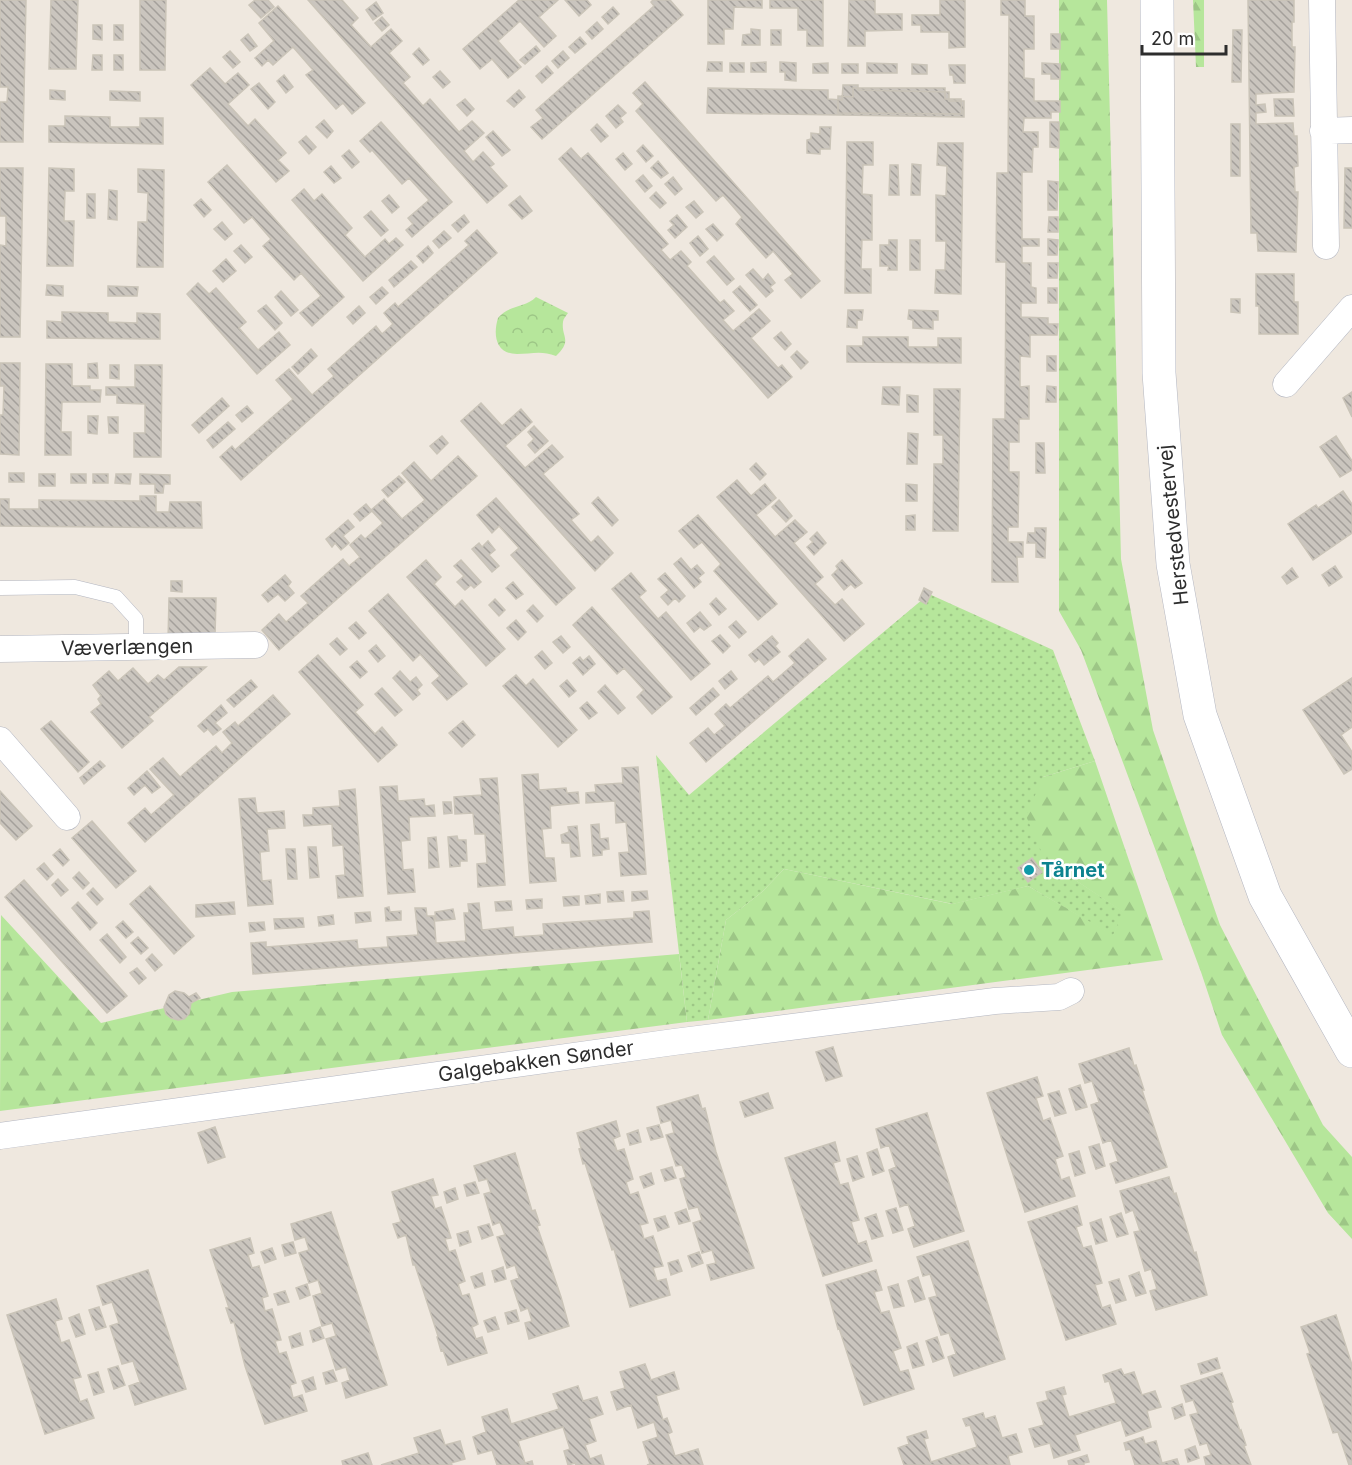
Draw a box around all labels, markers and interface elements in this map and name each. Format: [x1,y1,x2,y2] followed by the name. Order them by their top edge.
[1142,18,1226,56] scale bar
[1151,28,1194,49] text: 20 m
[1153,444,1193,606] street label: Herstedvestervej
[61,634,193,660] street label: Væverlængen
[1041,858,1104,882] place label: Tårnet
[1022,863,1036,877] marker: Tårnet
[437,1035,636,1087] street label: Galgebakken Sønder

